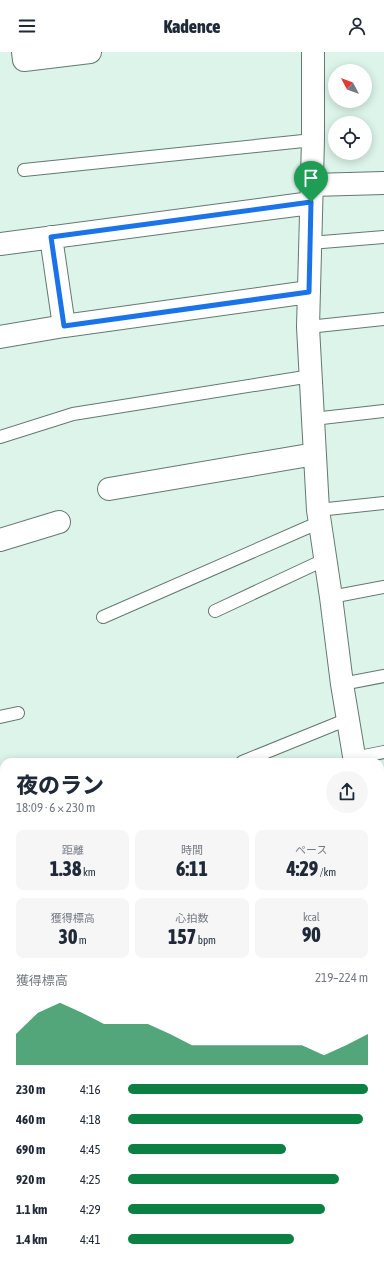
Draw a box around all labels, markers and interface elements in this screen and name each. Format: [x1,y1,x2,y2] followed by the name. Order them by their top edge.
[16,15,38,37] icon: menu
[346,15,368,37] icon: person
[163,16,221,37] text: Kadence
[328,64,372,108] north arrow
[328,64,372,160] map controls
[328,116,372,160] button: locate
[294,161,328,202] pin
[300,167,322,189] icon: arrive
[326,771,368,813] button: share
[16,772,104,798] text: 夜のラン
[16,800,95,815] text: 18:09 · 6 × 230 m
[62,844,84,856] text: 距離
[181,844,203,856] text: 時間
[295,844,328,856] text: ペース
[50,857,81,880] text: 1.38
[176,857,208,880] text: 6:11
[286,857,318,880] text: 4:29
[81,866,96,878] text: km
[318,866,336,878] text: /km
[303,911,320,923] text: kcal
[51,912,95,924] text: 獲得標高
[175,912,208,924] text: 心拍数
[302,923,321,946] text: 90
[59,925,77,948] text: 30
[168,925,196,948] text: 157
[77,934,87,946] text: m
[196,934,216,946] text: bpm
[315,970,368,985] text: 219–224 m
[16,973,68,988] text: 獲得標高
[16,1082,45,1097] text: 230 m
[80,1082,101,1097] text: 4:16
[16,1112,45,1127] text: 460 m
[80,1112,101,1127] text: 4:18
[16,1142,45,1157] text: 690 m
[80,1142,101,1157] text: 4:45
[16,1172,45,1187] text: 920 m
[80,1172,101,1187] text: 4:25
[16,1202,47,1217] text: 1.1 km
[80,1202,101,1217] text: 4:29
[16,1232,47,1247] text: 1.4 km
[80,1232,101,1247] text: 4:41

